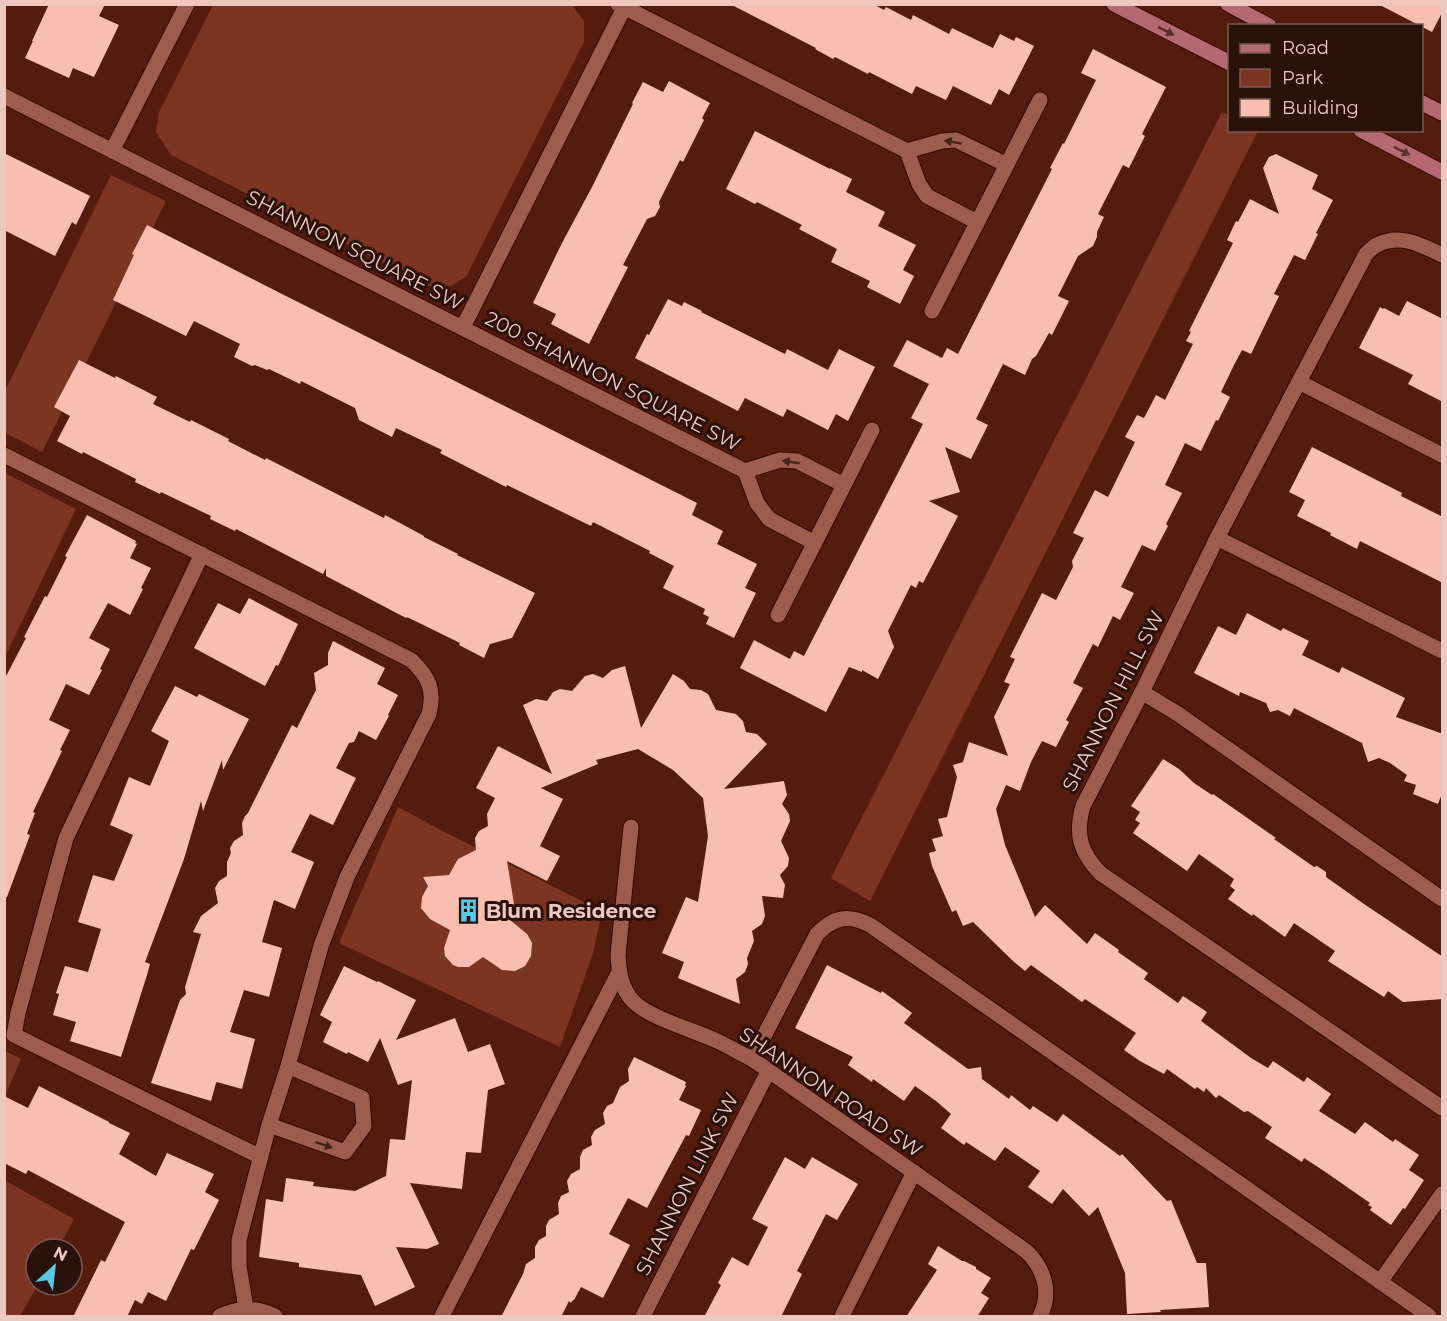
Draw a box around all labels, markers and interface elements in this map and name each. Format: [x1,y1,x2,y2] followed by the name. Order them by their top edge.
[1228,24,1423,132] legend
[1158,26,1175,36] one-way arrow
[1282,37,1329,59] text: Road
[1282,67,1323,89] text: Park
[1282,97,1359,119] text: Building
[943,138,962,147] one-way arrow
[1393,147,1410,156] one-way arrow
[243,185,467,315] street label: SHANNON SQUARE SW
[481,306,745,456] street label: 200 SHANNON SQUARE SW
[781,457,800,466] one-way arrow
[1057,607,1169,795] street label: SHANNON HILL SW
[455,898,481,924] building icon: Blum Residence
[486,899,656,923] place label: Blum Residence
[735,1022,927,1162] street label: SHANNON ROAD SW
[631,1089,743,1279] street label: SHANNON LINK SW
[315,1140,333,1150] one-way arrow
[24,1237,84,1297] north arrow
[51,1243,71,1265] text: N

